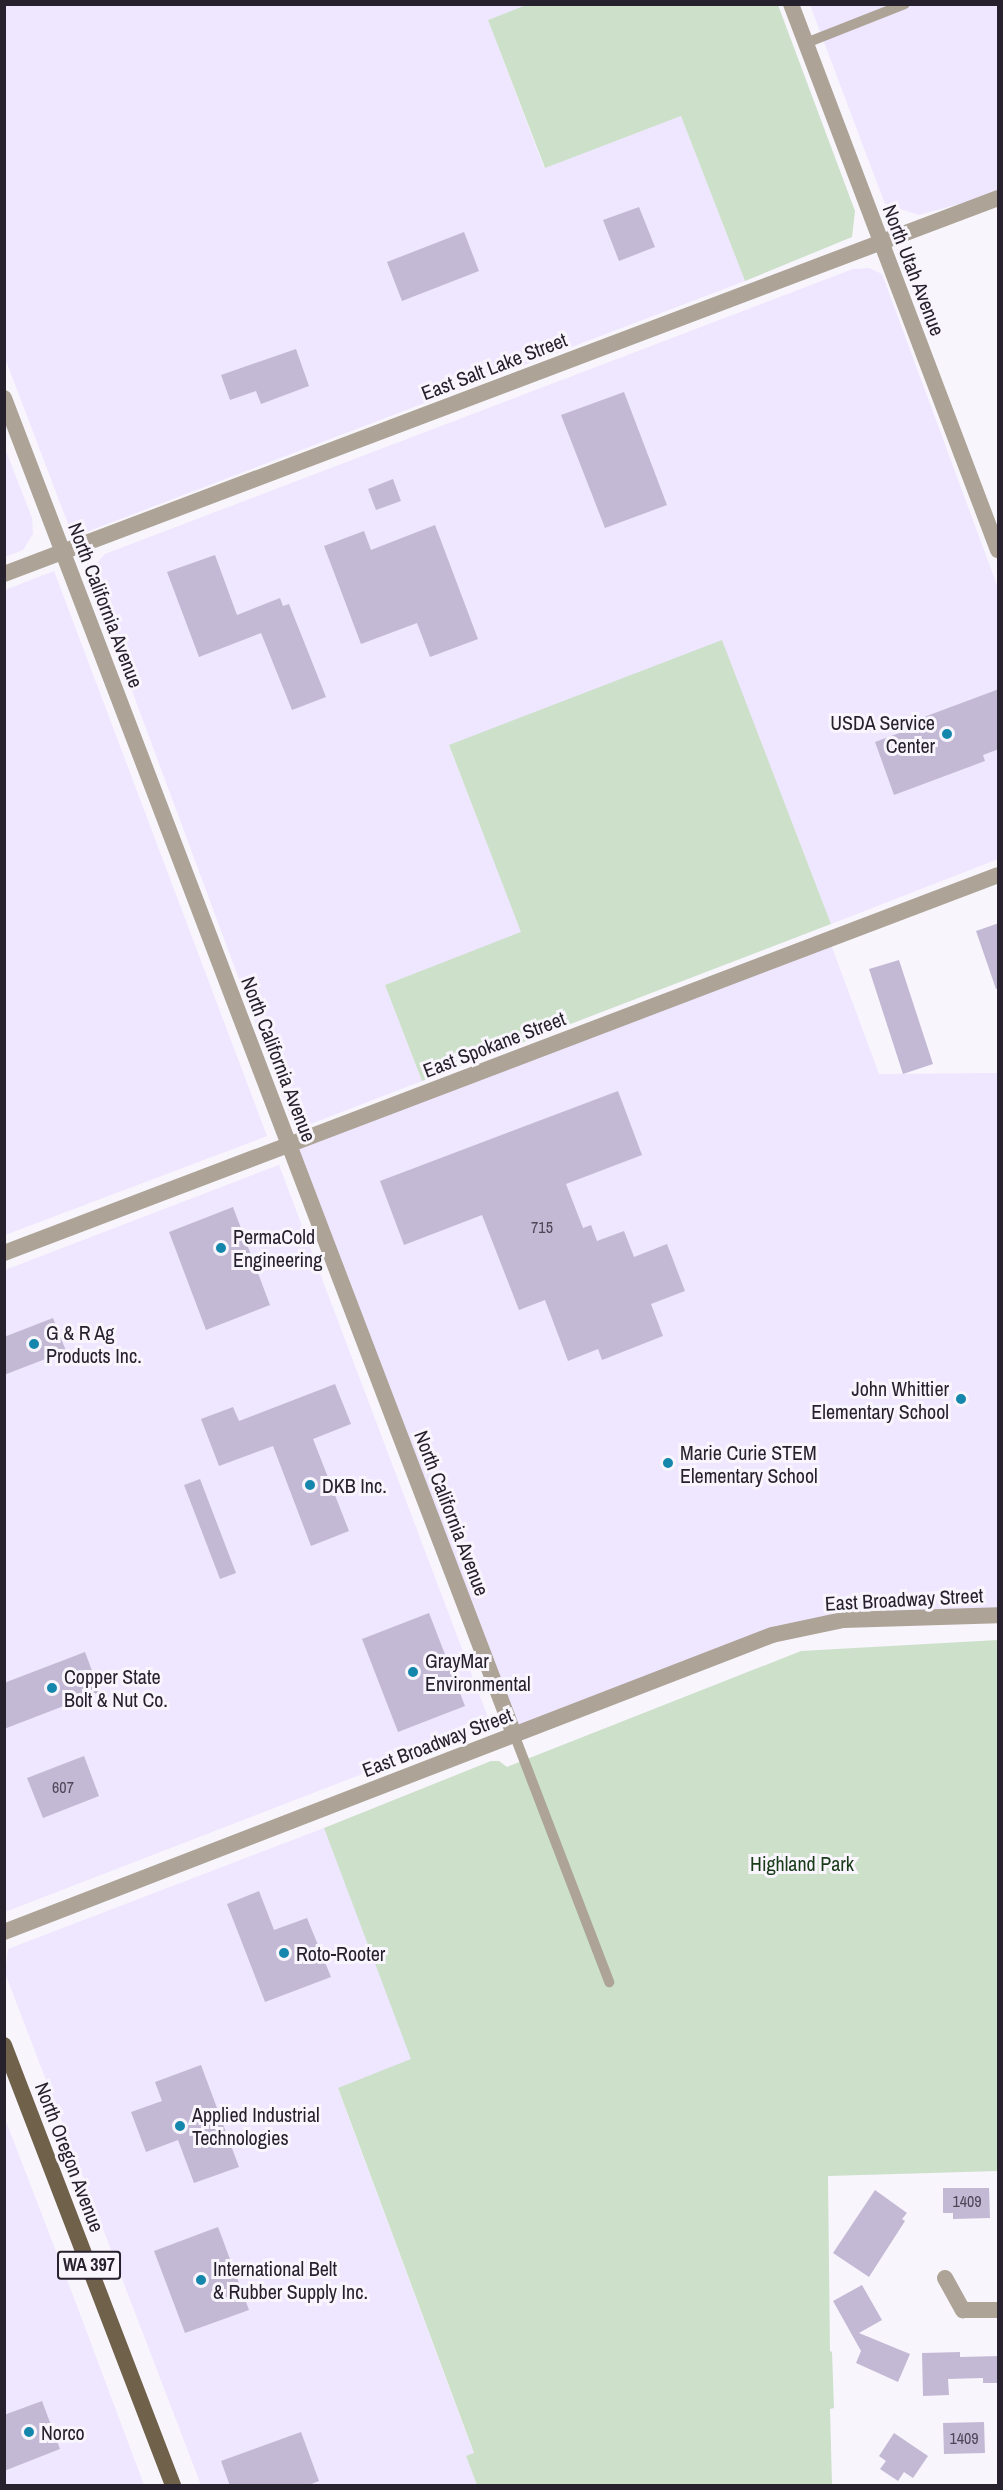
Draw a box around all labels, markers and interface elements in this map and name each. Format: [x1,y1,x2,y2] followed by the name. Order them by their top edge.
[878,201,950,339] street label: North Utah Avenue
[418,327,570,405] street label: East Salt Lake Street
[63,519,149,691] street label: North California Avenue
[829,710,935,757] place label: USDA Service Center
[940,727,954,741] marker: USDA Service Center
[236,973,322,1145] street label: North California Avenue
[419,1006,569,1082] street label: East Spokane Street
[531,1217,553,1237] house number: 715
[233,1224,322,1271] place label: PermaCold Engineering
[214,1241,228,1255] marker: PermaCold Engineering
[46,1320,142,1367] place label: G & R Ag Products Inc.
[27,1337,41,1351] marker: G & R Ag Products Inc.
[811,1376,949,1423] place label: John Whittier Elementary School
[954,1392,968,1406] marker: John Whittier Elementary School
[409,1427,495,1599] street label: North California Avenue
[680,1440,818,1487] place label: Marie Curie STEM Elementary School
[661,1456,675,1470] marker: Marie Curie STEM Elementary School
[322,1473,387,1497] place label: DKB Inc.
[303,1478,317,1492] marker: DKB Inc.
[824,1583,984,1615] street label: East Broadway Street
[425,1648,531,1695] place label: GrayMar Environmental
[64,1664,168,1711] place label: Copper State Bolt & Nut Co.
[406,1665,420,1679] marker: GrayMar Environmental
[45,1681,59,1695] marker: Copper State Bolt & Nut Co.
[359,1702,515,1782] street label: East Broadway Street
[52,1777,74,1797] house number: 607
[750,1851,854,1875] park label: Highland Park
[296,1941,385,1965] place label: Roto-Rooter
[277,1946,291,1960] marker: Roto-Rooter
[30,2078,110,2236] street label: North Oregon Avenue
[192,2102,320,2149] place label: Applied Industrial Technologies
[173,2119,187,2133] marker: Applied Industrial Technologies
[952,2191,982,2211] house number: 1409
[56,2250,122,2280] road number: WA 397
[213,2256,368,2303] place label: International Belt & Rubber Supply Inc.
[194,2273,208,2287] marker: International Belt & Rubber Supply Inc.
[41,2420,85,2444] place label: Norco
[22,2425,36,2439] marker: Norco
[949,2428,979,2448] house number: 1409

